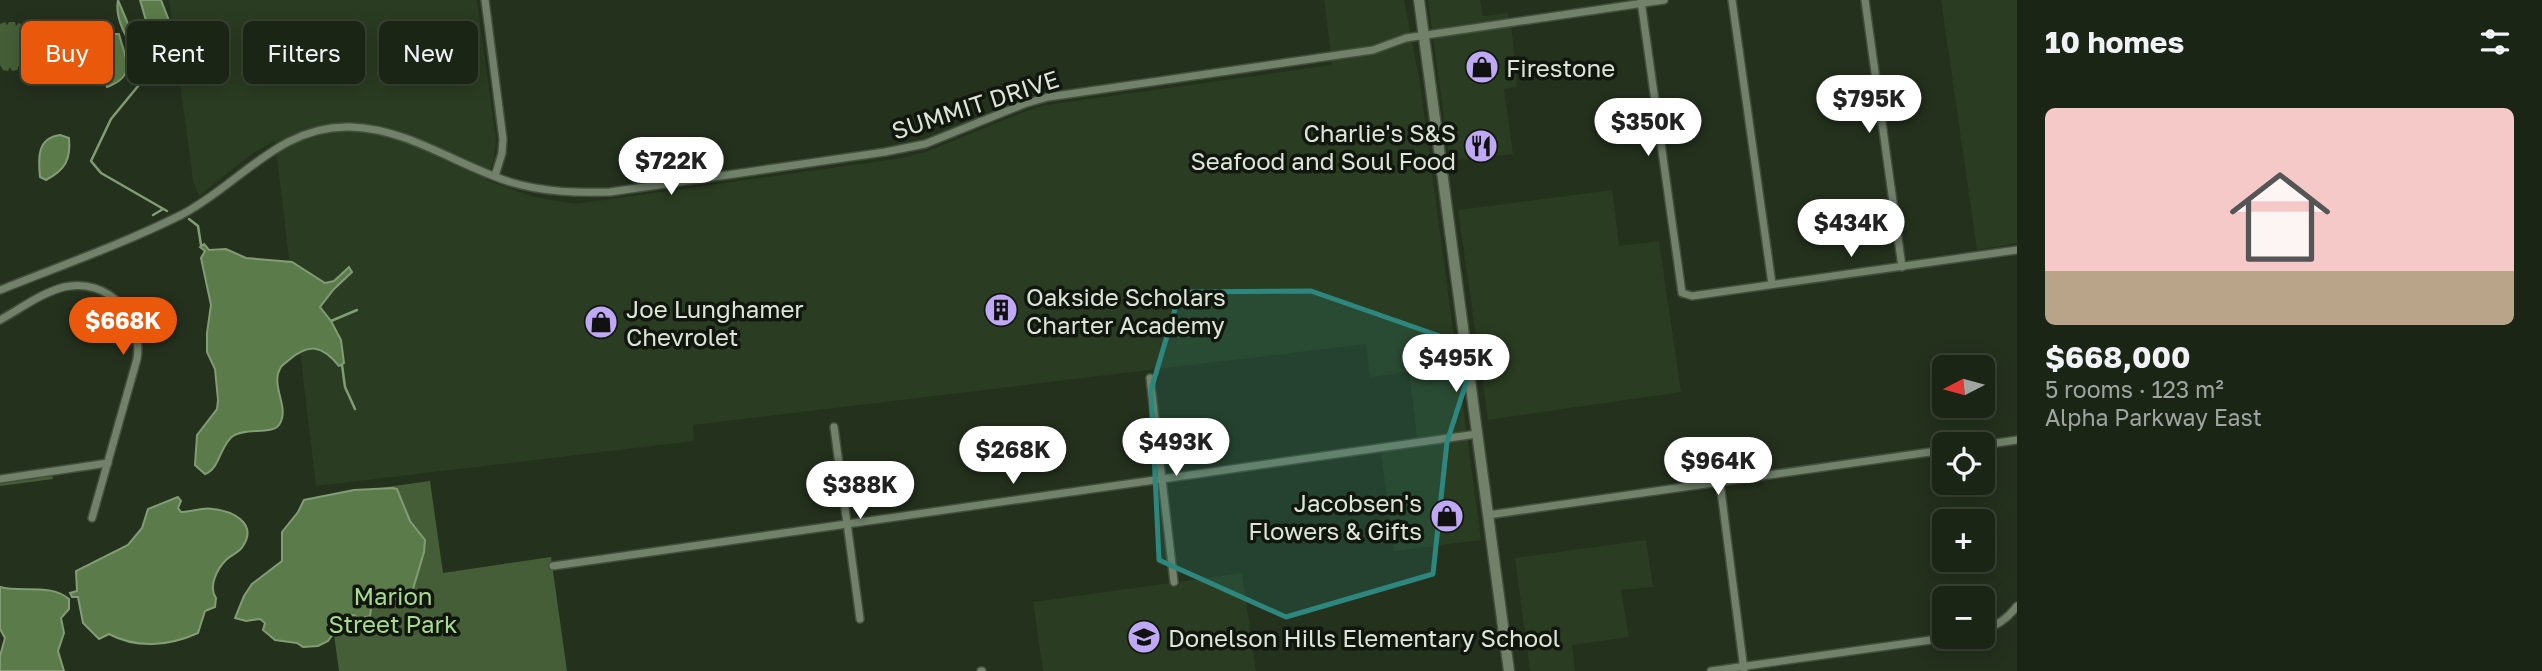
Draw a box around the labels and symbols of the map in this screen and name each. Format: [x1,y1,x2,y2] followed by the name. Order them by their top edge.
[1463,48,1501,86] shop icon: Firestone
[1506,53,1615,82] place label: Firestone
[888,63,1062,145] street label: SUMMIT DRIVE
[1820,76,1918,135] pin: $795K
[1599,99,1697,158] pin: $350K
[1190,118,1456,175] place label: Charlie's S&S Seafood and Soul Food
[1462,127,1500,165] restaurant icon: Charlie's S&S Seafood and Soul Food
[622,138,720,197] pin: $722K
[1802,200,1900,259] pin: $434K
[1026,282,1226,339] place label: Oakside Scholars Charter Academy
[982,291,1020,329] building icon: Oakside Scholars Charter Academy
[626,294,804,351] place label: Joe Lunghamer Chevrolet
[74,298,172,357] pin: $668K
[582,303,620,341] shop icon: Joe Lunghamer Chevrolet
[1407,334,1505,394] pin: $495K
[1932,355,1995,418] north arrow
[1127,419,1225,478] pin: $493K
[964,426,1062,486] pin: $268K
[1669,438,1767,497] pin: $964K
[811,462,909,521] pin: $388K
[1248,488,1422,545] place label: Jacobsen's Flowers & Gifts
[1428,497,1466,535] shop icon: Jacobsen's Flowers & Gifts
[329,581,458,638] park label: Marion Street Park
[1125,618,1163,656] school or university icon: Donelson Hills Elementary School
[1168,623,1560,652] place label: Donelson Hills Elementary School

